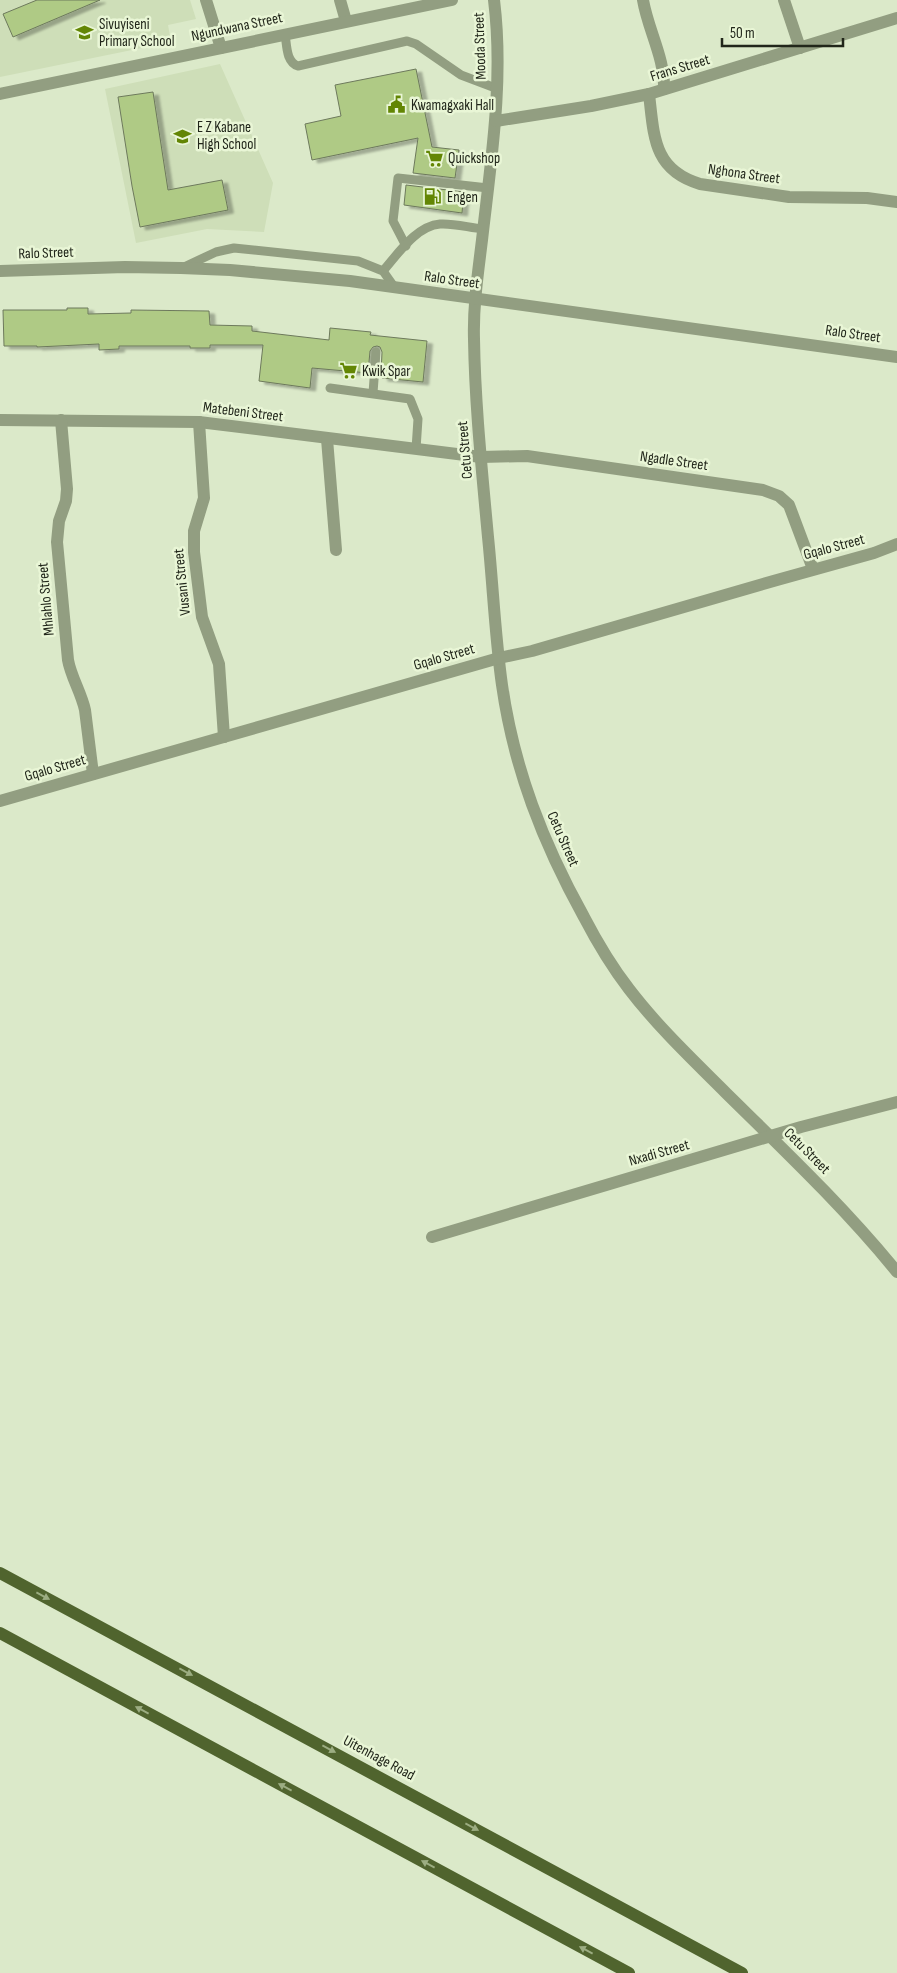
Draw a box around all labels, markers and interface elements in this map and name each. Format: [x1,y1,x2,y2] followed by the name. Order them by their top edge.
[190,8,285,46] street label: Ngundwana Street
[469,12,491,80] street label: Mooda Street
[99,15,175,51] place label: Sivuyiseni Primary School
[722,15,843,47] scale bar
[75,23,95,43] school or university icon: Sivuyiseni Primary School
[730,24,755,43] text: 50 m
[648,50,713,86] street label: Frans Street
[387,95,407,115] public building icon: Kwamagxaki Hall
[411,96,494,115] place label: Kwamagxaki Hall
[197,118,256,154] place label: E Z Kabane High School
[173,126,193,146] school or university icon: E Z Kabane High School
[424,148,444,168] supermarket icon: Quickshop
[448,149,500,168] place label: Quickshop
[707,160,782,189] street label: Nghona Street
[423,187,443,207] fuel station icon: Engen
[447,188,478,207] place label: Engen
[18,243,75,263] street label: Ralo Street
[423,267,481,293] street label: Ralo Street
[824,321,882,347] street label: Ralo Street
[338,361,358,381] supermarket icon: Kwik Spar
[362,362,411,381] place label: Kwik Spar
[202,398,285,426] street label: Matebeni Street
[453,420,477,480] street label: Cetu Street
[639,447,710,475] street label: Ngadle Street
[801,530,867,564] street label: Gqalo Street
[169,547,195,616] street label: Vusani Street
[33,561,59,636] street label: Mhlahlo Street
[411,639,477,675] street label: Gqalo Street
[22,750,88,786] street label: Gqalo Street
[543,809,584,870] street label: Cetu Street
[780,1124,835,1179] street label: Cetu Street
[627,1135,692,1171] street label: Nxadi Street
[36,1592,50,1600] one-way arrow
[179,1668,193,1677] one-way arrow
[134,1706,149,1714] one-way arrow
[340,1731,418,1785] street label: Uitenhage Road
[323,1745,336,1754] one-way arrow
[277,1783,292,1791] one-way arrow
[465,1823,479,1831] one-way arrow
[421,1860,434,1869] one-way arrow
[579,1946,593,1954] one-way arrow

